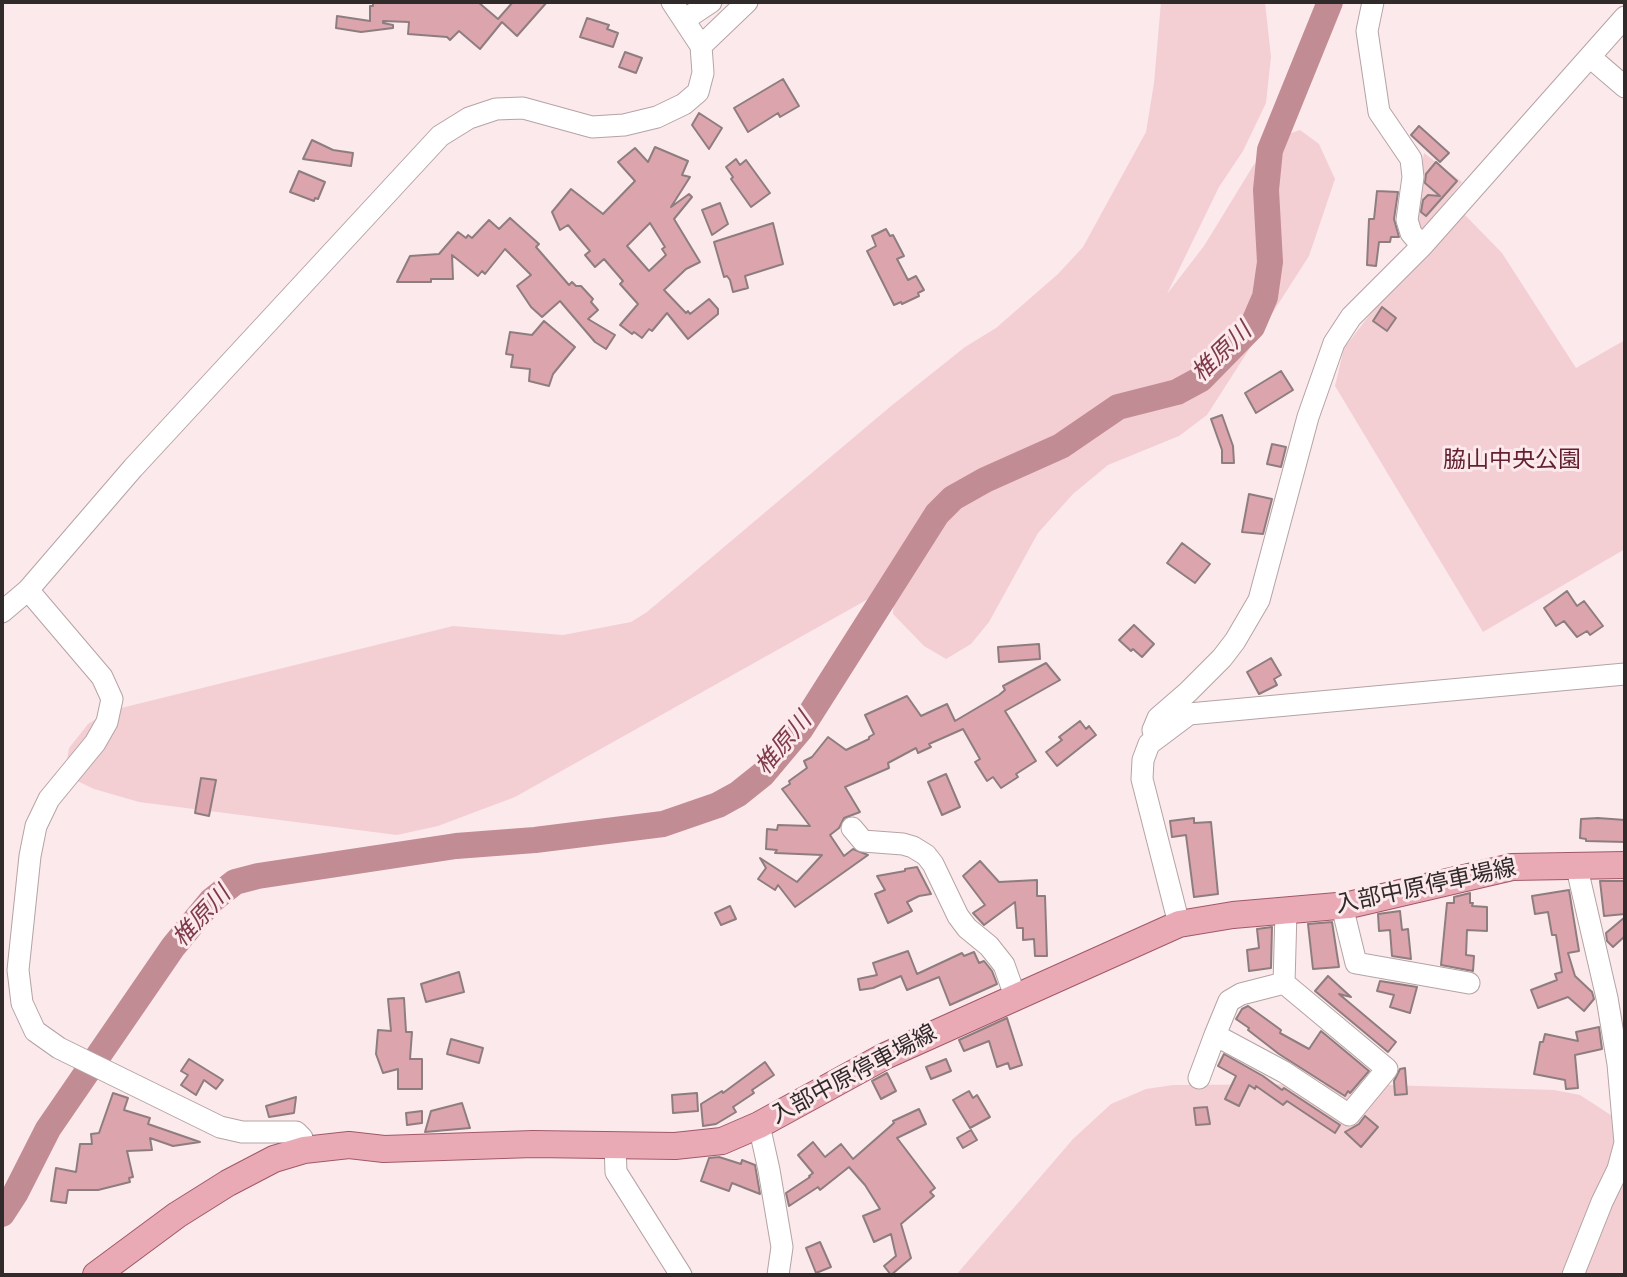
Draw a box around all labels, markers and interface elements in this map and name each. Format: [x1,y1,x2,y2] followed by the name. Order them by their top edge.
[1186,318,1258,388] water label: 椎原川
[1443,447,1581,475] park label: 脇山中央公園
[750,707,818,781] water label: 椎原川
[1333,854,1519,920] street label: 入部中原停車場線
[167,881,237,953] water label: 椎原川
[766,1020,942,1130] street label: 入部中原停車場線

